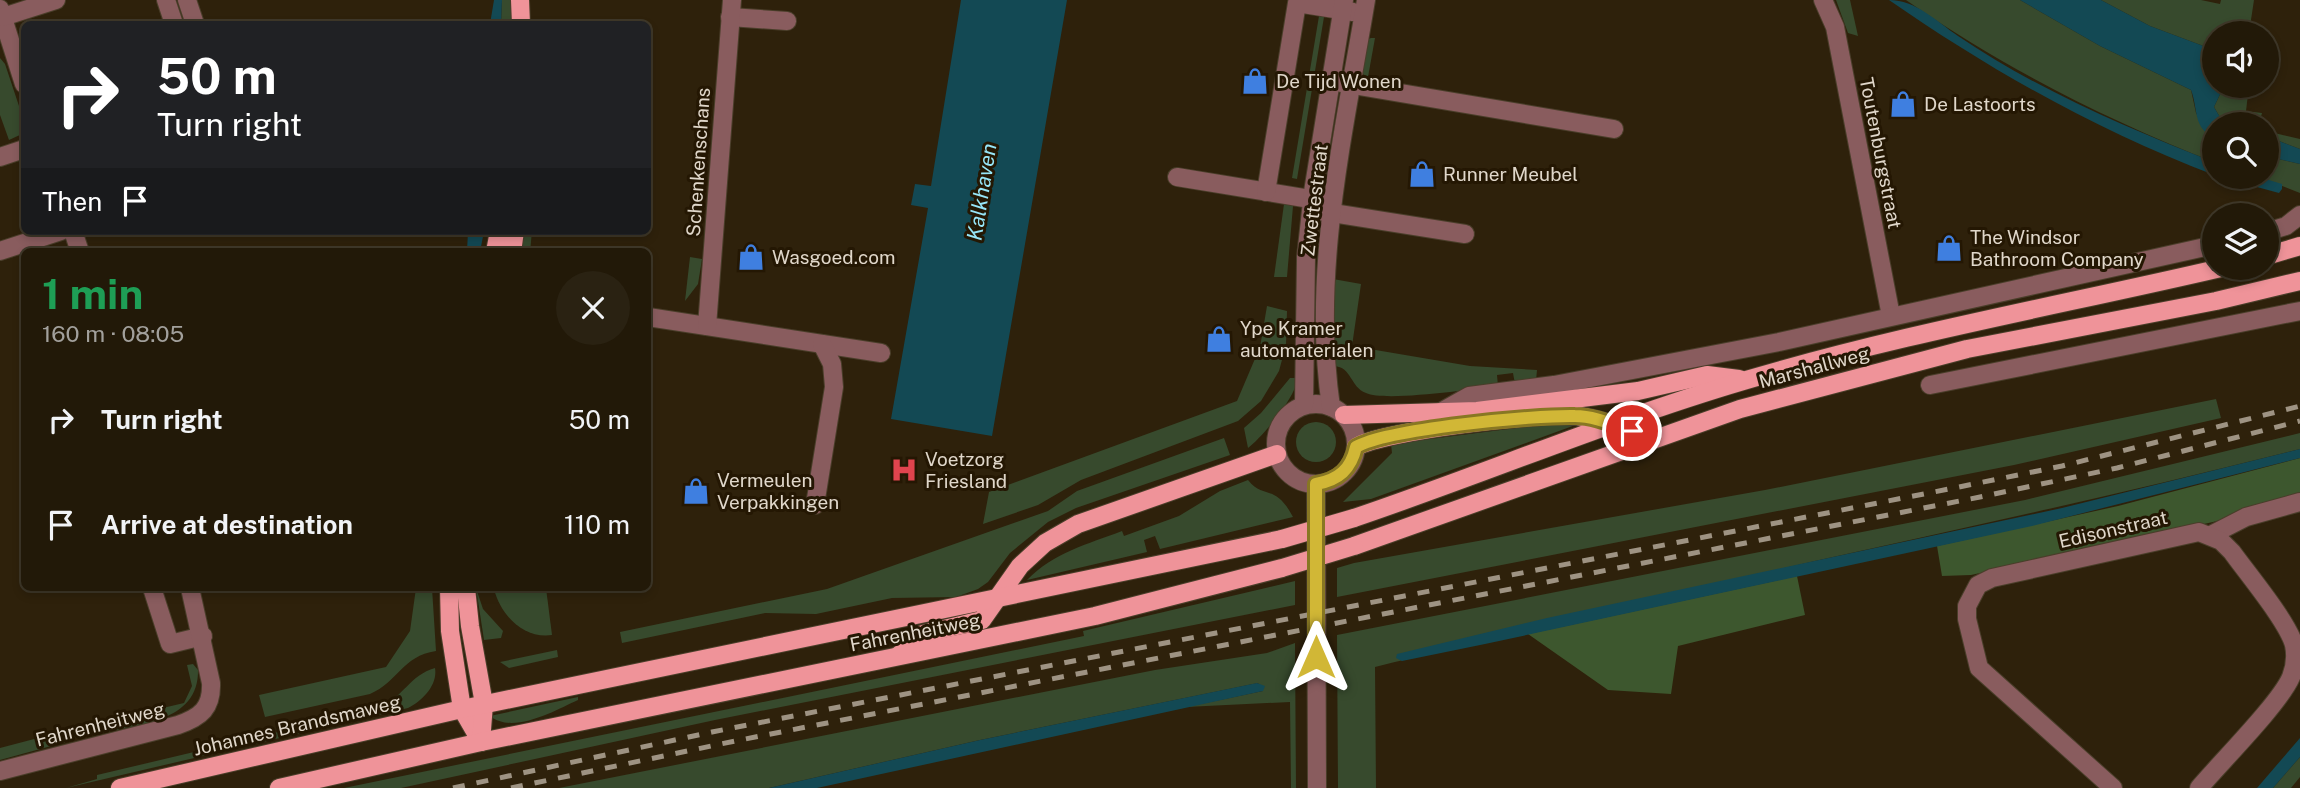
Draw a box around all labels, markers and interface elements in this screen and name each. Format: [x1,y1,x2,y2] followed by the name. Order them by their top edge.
[2202,21,2279,280] map controls
[2202,21,2279,98] button: sound
[157,47,277,105] text: 50 m
[42,49,133,140] icon: right
[1240,66,1270,96] shop icon: De Tijd Wonen
[1276,70,1402,92] place label: De Tijd Wonen
[1856,76,1906,230] street label: Toutenburgstraat
[682,87,714,237] street label: Schenkenschans
[1888,89,1918,119] shop icon: De Lastoorts
[1924,93,2036,115] place label: De Lastoorts
[157,106,302,143] text: Turn right
[2202,112,2279,189] button: search
[961,142,1002,242] water label: Kalkhaven
[1296,143,1332,257] street label: Zwettestraat
[1407,159,1437,189] shop icon: Runner Meubel
[1443,163,1578,185] place label: Runner Meubel
[116,182,154,220] icon: arrive
[42,186,102,217] text: Then
[2202,203,2279,280] button: layers
[1970,226,2144,270] place label: The Windsor Bathroom Company
[1934,233,1964,263] shop icon: The Windsor Bathroom Company
[736,242,766,272] shop icon: Wasgoed.com
[772,246,895,268] place label: Wasgoed.com
[42,269,143,318] text: 1 min
[556,271,630,345] button: close
[1240,317,1373,361] place label: Ype Kramer automaterialen
[42,320,184,347] text: 160 m · 08:05
[1204,324,1234,354] shop icon: Ype Kramer automaterialen
[1756,342,1872,392] street label: Marshallweg
[42,401,80,439] icon: right
[1602,401,1662,461] pin
[101,404,223,435] text: Turn right
[569,404,630,435] text: 50 m
[1613,412,1651,450] icon: arrive
[925,448,1007,492] place label: Voetzorg Friesland
[889,455,919,485] hospital icon: Voetzorg Friesland
[717,469,839,513] place label: Vermeulen Verpakkingen
[681,476,711,506] shop icon: Vermeulen Verpakkingen
[42,506,80,544] icon: arrive
[2057,506,2169,552] street label: Edisonstraat
[101,509,353,540] text: Arrive at destination
[564,509,630,540] text: 110 m
[848,609,982,655] street label: Fahrenheitweg
[1279,620,1353,694] position arrow
[191,690,403,760] street label: Johannes Brandsmaweg
[33,697,167,751] street label: Fahrenheitweg

